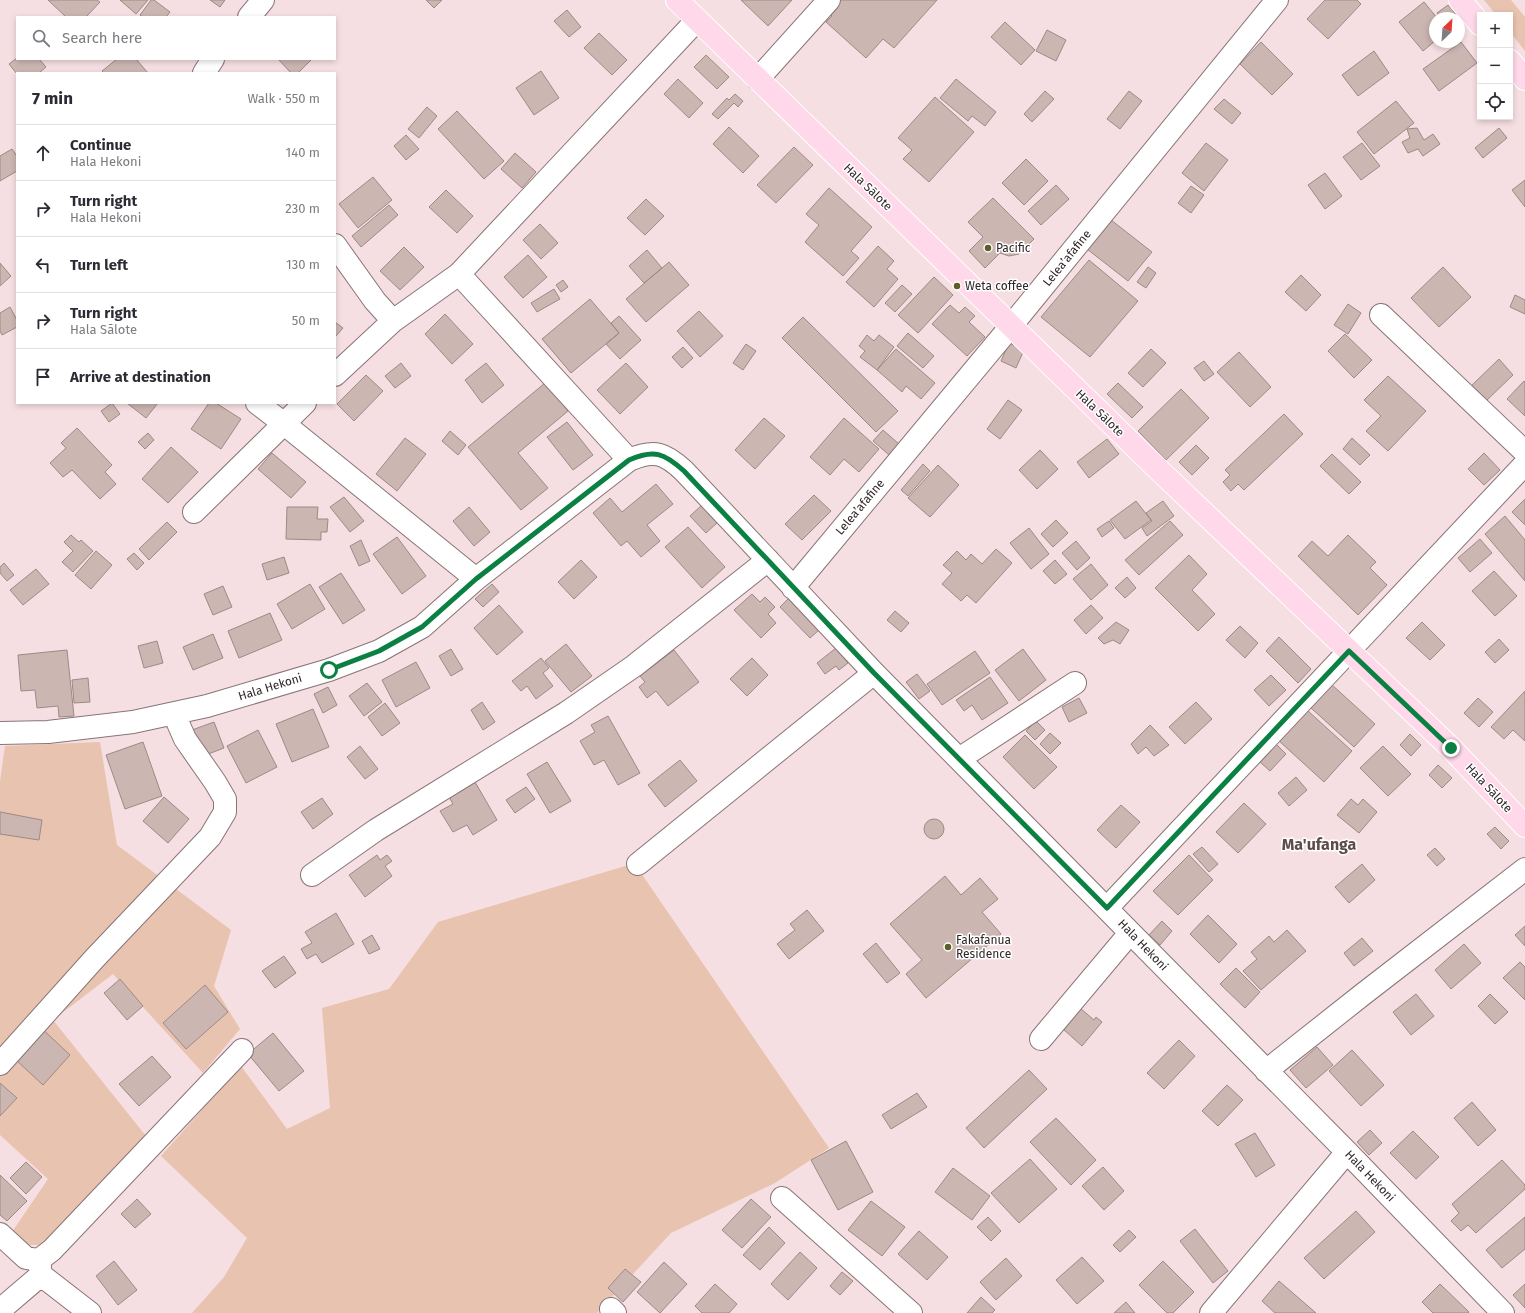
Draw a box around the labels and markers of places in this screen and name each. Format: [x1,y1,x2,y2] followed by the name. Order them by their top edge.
[996,241,1031,255] place label: Pacific
[983,243,993,253] marker: Pacific
[965,279,1029,293] place label: Weta coffee
[952,281,962,291] marker: Weta coffee
[956,933,1011,961] place label: Fakafanua Residence
[943,942,953,952] marker: Fakafanua Residence

